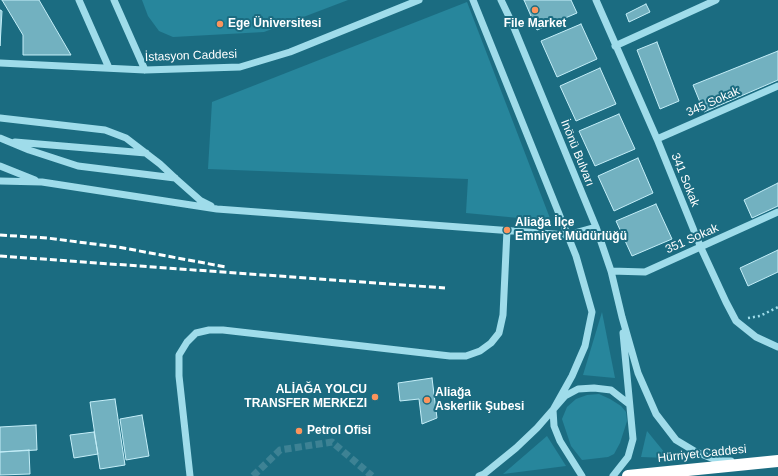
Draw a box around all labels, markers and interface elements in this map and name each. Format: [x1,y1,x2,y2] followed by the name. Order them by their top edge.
[530,5,540,15] marker: File Market
[228,17,321,31] place label: Ege Üniversitesi
[504,17,566,31] place label: File Market
[215,19,225,29] marker: Ege Üniversitesi
[145,47,237,65] street label: İstasyon Caddesi
[684,84,742,120] street label: 345 Sokak
[557,118,597,188] street label: İnönü Bulvarı
[668,151,702,209] street label: 341 Sokak
[515,216,627,244] place label: Aliağa İlçe Emniyet Müdürlüğü
[663,221,721,257] street label: 351 Sokak
[502,225,512,235] marker: Aliağa İlçe Emniyet Müdürlüğü
[244,383,367,411] place label: ALİAĞA YOLCU TRANSFER MERKEZI
[435,386,524,414] place label: Aliağa Askerlik Şubesi
[370,392,380,402] marker: ALİAĞA YOLCU TRANSFER MERKEZI
[422,395,432,405] marker: Aliağa Askerlik Şubesi
[307,424,371,438] place label: Petrol Ofisi
[294,426,304,436] marker: Petrol Ofisi
[657,442,747,466] street label: Hürriyet Caddesi

